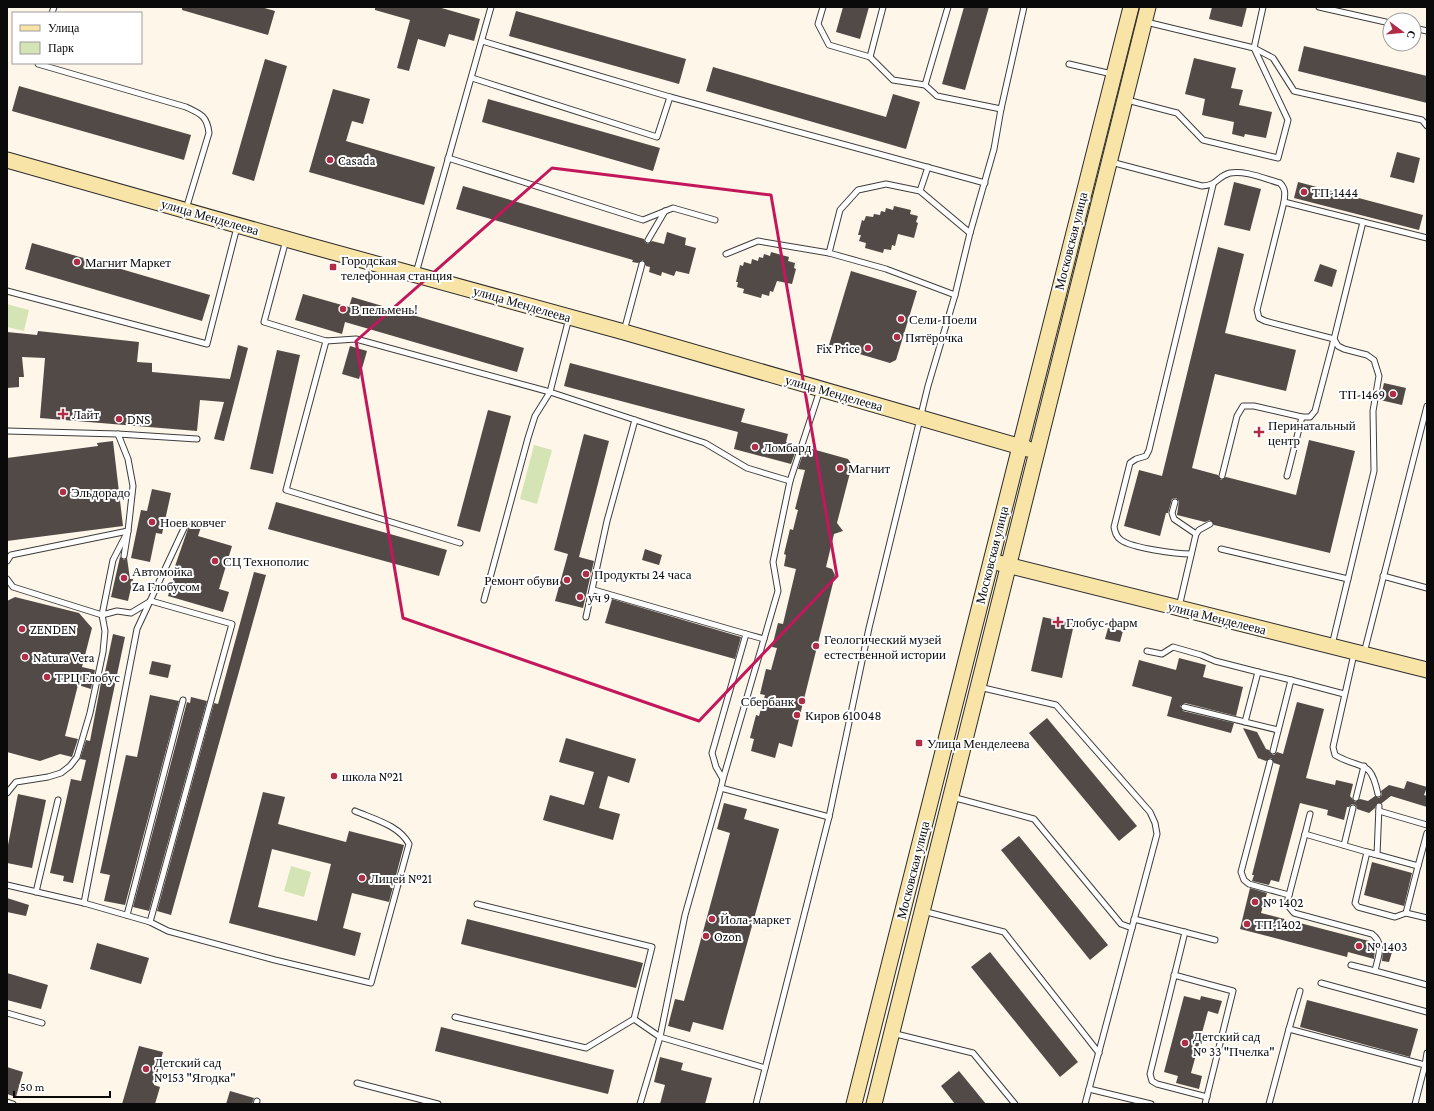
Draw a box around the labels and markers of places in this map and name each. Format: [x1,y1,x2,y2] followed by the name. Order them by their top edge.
[338,153,376,168] place label: Casada
[325,155,335,165] marker: Casada
[1312,185,1358,200] place label: ТП-1444
[1299,187,1309,197] marker: ТП-1444
[341,253,452,283] place label: Городская телефонная станция
[85,255,171,270] place label: Магнит Маркет
[72,257,82,267] marker: Магнит Маркет
[328,262,338,272] marker: Городская телефонная станция
[351,302,418,317] place label: В пельмень!
[338,304,348,314] marker: В пельмень!
[909,312,977,327] place label: Сели-Поели
[896,314,906,324] marker: Сели-Поели
[905,330,963,345] place label: Пятёрочка
[892,332,902,342] marker: Пятёрочка
[816,341,860,356] place label: Fix Price
[863,343,873,353] marker: Fix Price
[1339,387,1385,402] place label: ТП-1469
[1388,389,1398,399] marker: ТП-1469
[72,407,100,422] place label: Лайт
[57,408,69,420] marker: Лайт
[127,412,150,427] place label: DNS
[114,414,124,424] marker: DNS
[1268,418,1356,448] place label: Перинатальный центр
[1253,426,1265,438] marker: Перинатальный центр
[763,440,812,455] place label: Ломбард
[750,442,760,452] marker: Ломбард
[848,461,891,476] place label: Магнит
[835,463,845,473] marker: Магнит
[71,485,130,500] place label: Эльдорадо
[58,487,68,497] marker: Эльдорадо
[160,515,226,530] place label: Ноев ковчег
[147,517,157,527] marker: Ноев ковчег
[223,554,309,569] place label: СЦ Технополис
[210,556,220,566] marker: СЦ Технополис
[132,564,200,594] place label: Автомойка Za Глобусом
[594,567,692,582] place label: Продукты 24 часа
[581,569,591,579] marker: Продукты 24 часа
[119,573,129,583] marker: Автомойка Za Глобусом
[484,573,559,588] place label: Ремонт обуви
[562,575,572,585] marker: Ремонт обуви
[588,590,610,605] place label: уч 9
[575,592,585,602] marker: уч 9
[1066,615,1137,630] place label: Глобус-фарм
[1053,617,1063,627] marker: Глобус-фарм
[30,622,77,637] place label: ZENDEN
[17,624,27,634] marker: ZENDEN
[824,632,946,662] place label: Геологический музей естественной истории
[811,641,821,651] marker: Геологический музей естественной истории
[33,650,94,665] place label: Natura Vera
[20,652,30,662] marker: Natura Vera
[55,670,120,685] place label: ТРЦ Глобус
[42,672,52,682] marker: ТРЦ Глобус
[741,694,795,709] place label: Сбербанк
[797,696,807,706] marker: Сбербанк
[805,708,881,723] place label: Киров 610048
[792,710,802,720] marker: Киров 610048
[927,736,1030,751] place label: Улица Менделеева
[914,738,924,748] marker: Улица Менделеева
[342,769,403,784] place label: школа №21
[329,771,339,781] marker: школа №21
[370,871,432,886] place label: Лицей №21
[357,873,367,883] marker: Лицей №21
[1263,895,1303,910] place label: № 1402
[1250,897,1260,907] marker: № 1402
[720,912,791,927] place label: Йола-маркет
[707,914,717,924] marker: Йола-маркет
[1255,917,1301,932] place label: ТП-1402
[1242,919,1252,929] marker: ТП-1402
[714,929,742,944] place label: Ozon
[701,931,711,941] marker: Ozon
[1367,939,1407,954] place label: № 1403
[1354,941,1364,951] marker: № 1403
[1193,1029,1275,1059] place label: Детский сад № 33 "Пчелка"
[1180,1038,1190,1048] marker: Детский сад № 33 "Пчелка"
[154,1055,235,1085] place label: Детский сад №153 "Ягодка"
[141,1064,151,1074] marker: Детский сад №153 "Ягодка"

